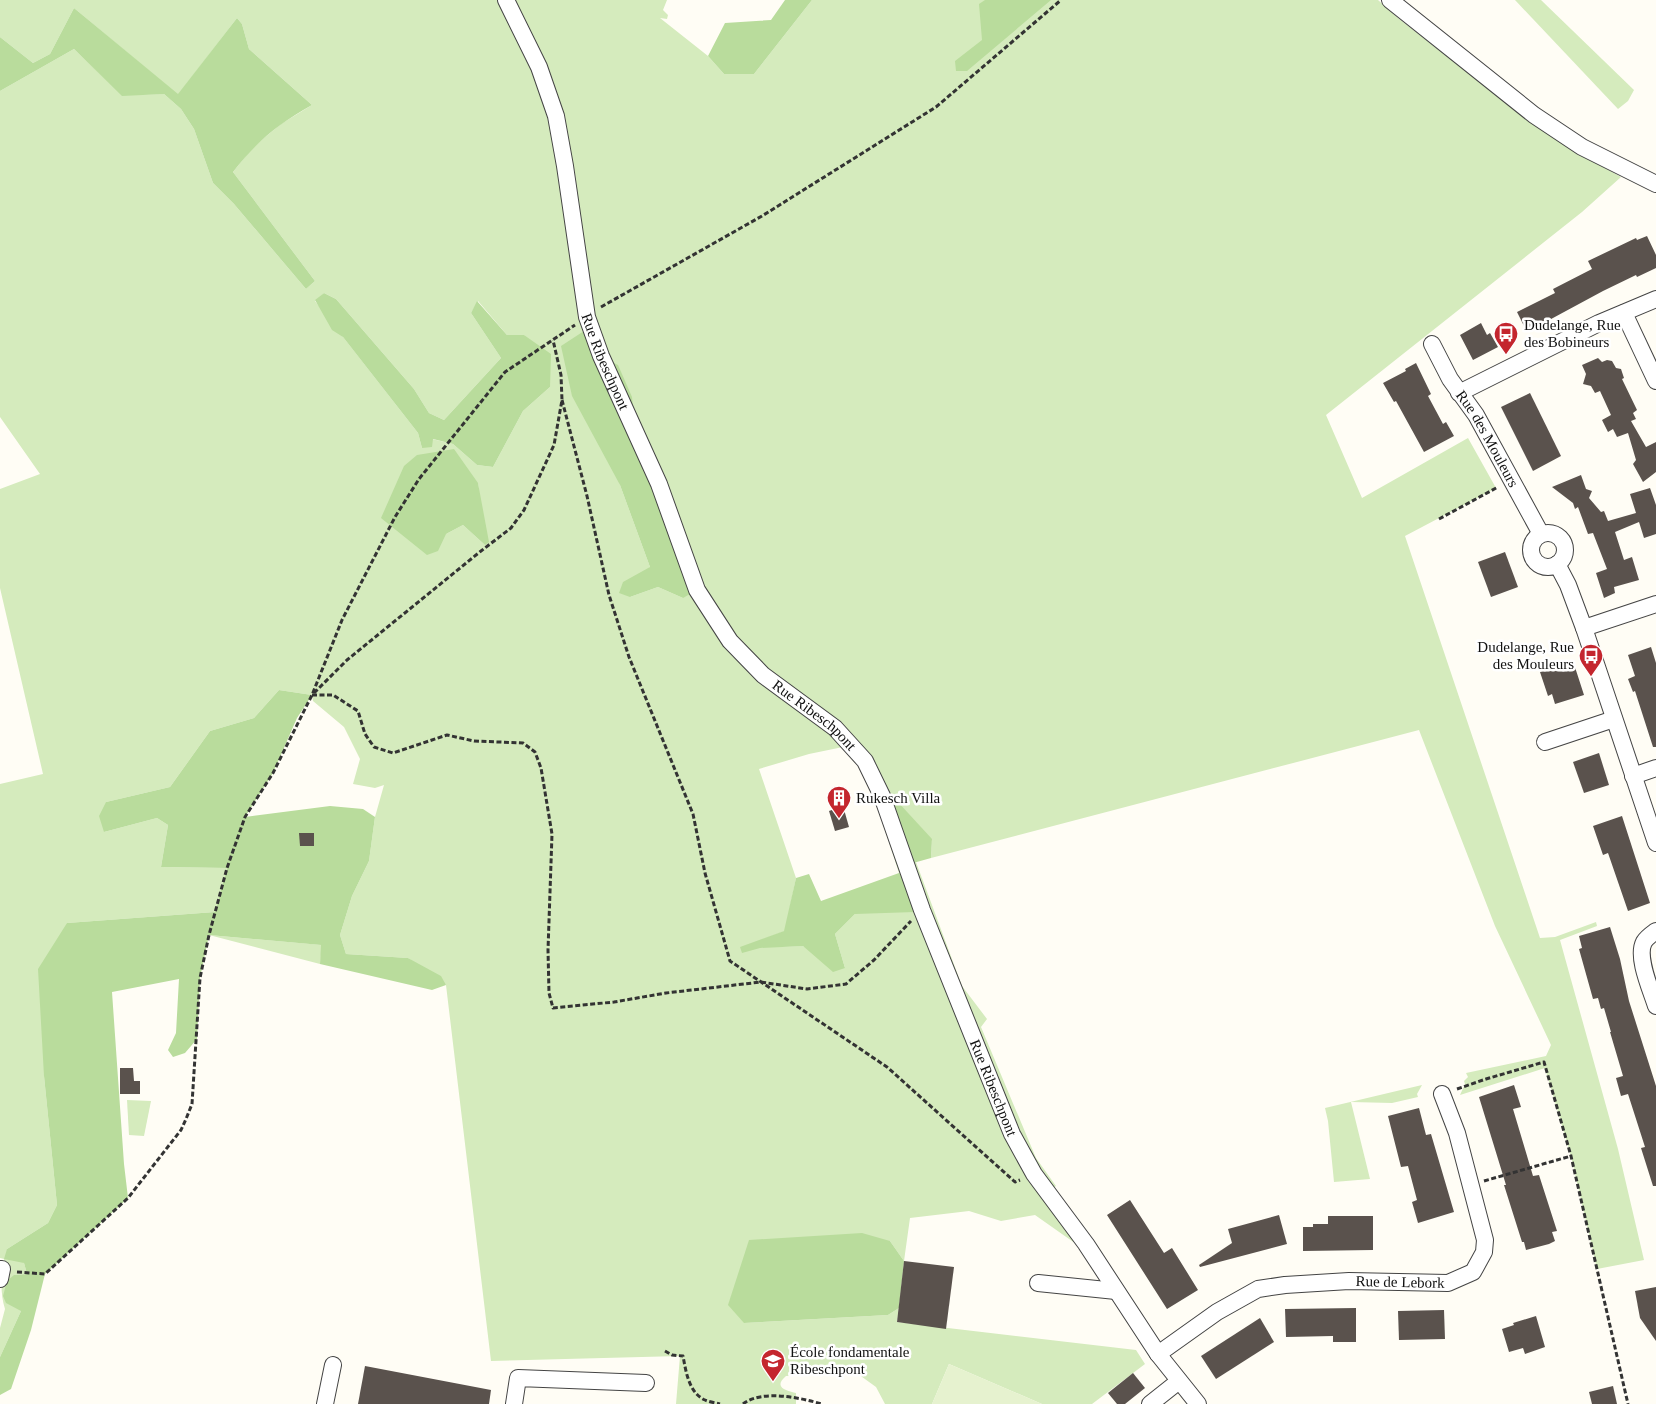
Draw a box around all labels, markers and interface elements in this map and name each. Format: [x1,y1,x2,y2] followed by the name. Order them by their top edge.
[578,311,633,413] street label: Rue Ribeschpont
[1524,317,1621,350] place label: Dudelange, Rue des Bobineurs
[1493,321,1519,355] bus stop icon: Dudelange, Rue des Bobineurs
[1453,387,1522,490] street label: Rue des Mouleurs
[1477,639,1574,672] place label: Dudelange, Rue des Mouleurs
[1578,643,1604,677] bus stop icon: Dudelange, Rue des Mouleurs
[769,677,860,754] street label: Rue Ribeschpont
[826,785,852,819] building icon: Rukesch Villa
[856,790,941,806] place label: Rukesch Villa
[967,1037,1020,1139] street label: Rue Ribeschpont
[1355,1273,1445,1291] street label: Rue de Lebork
[790,1344,910,1377] place label: École fondamentale Ribeschpont
[760,1348,786,1382] school or university icon: École fondamentale Ribeschpont

